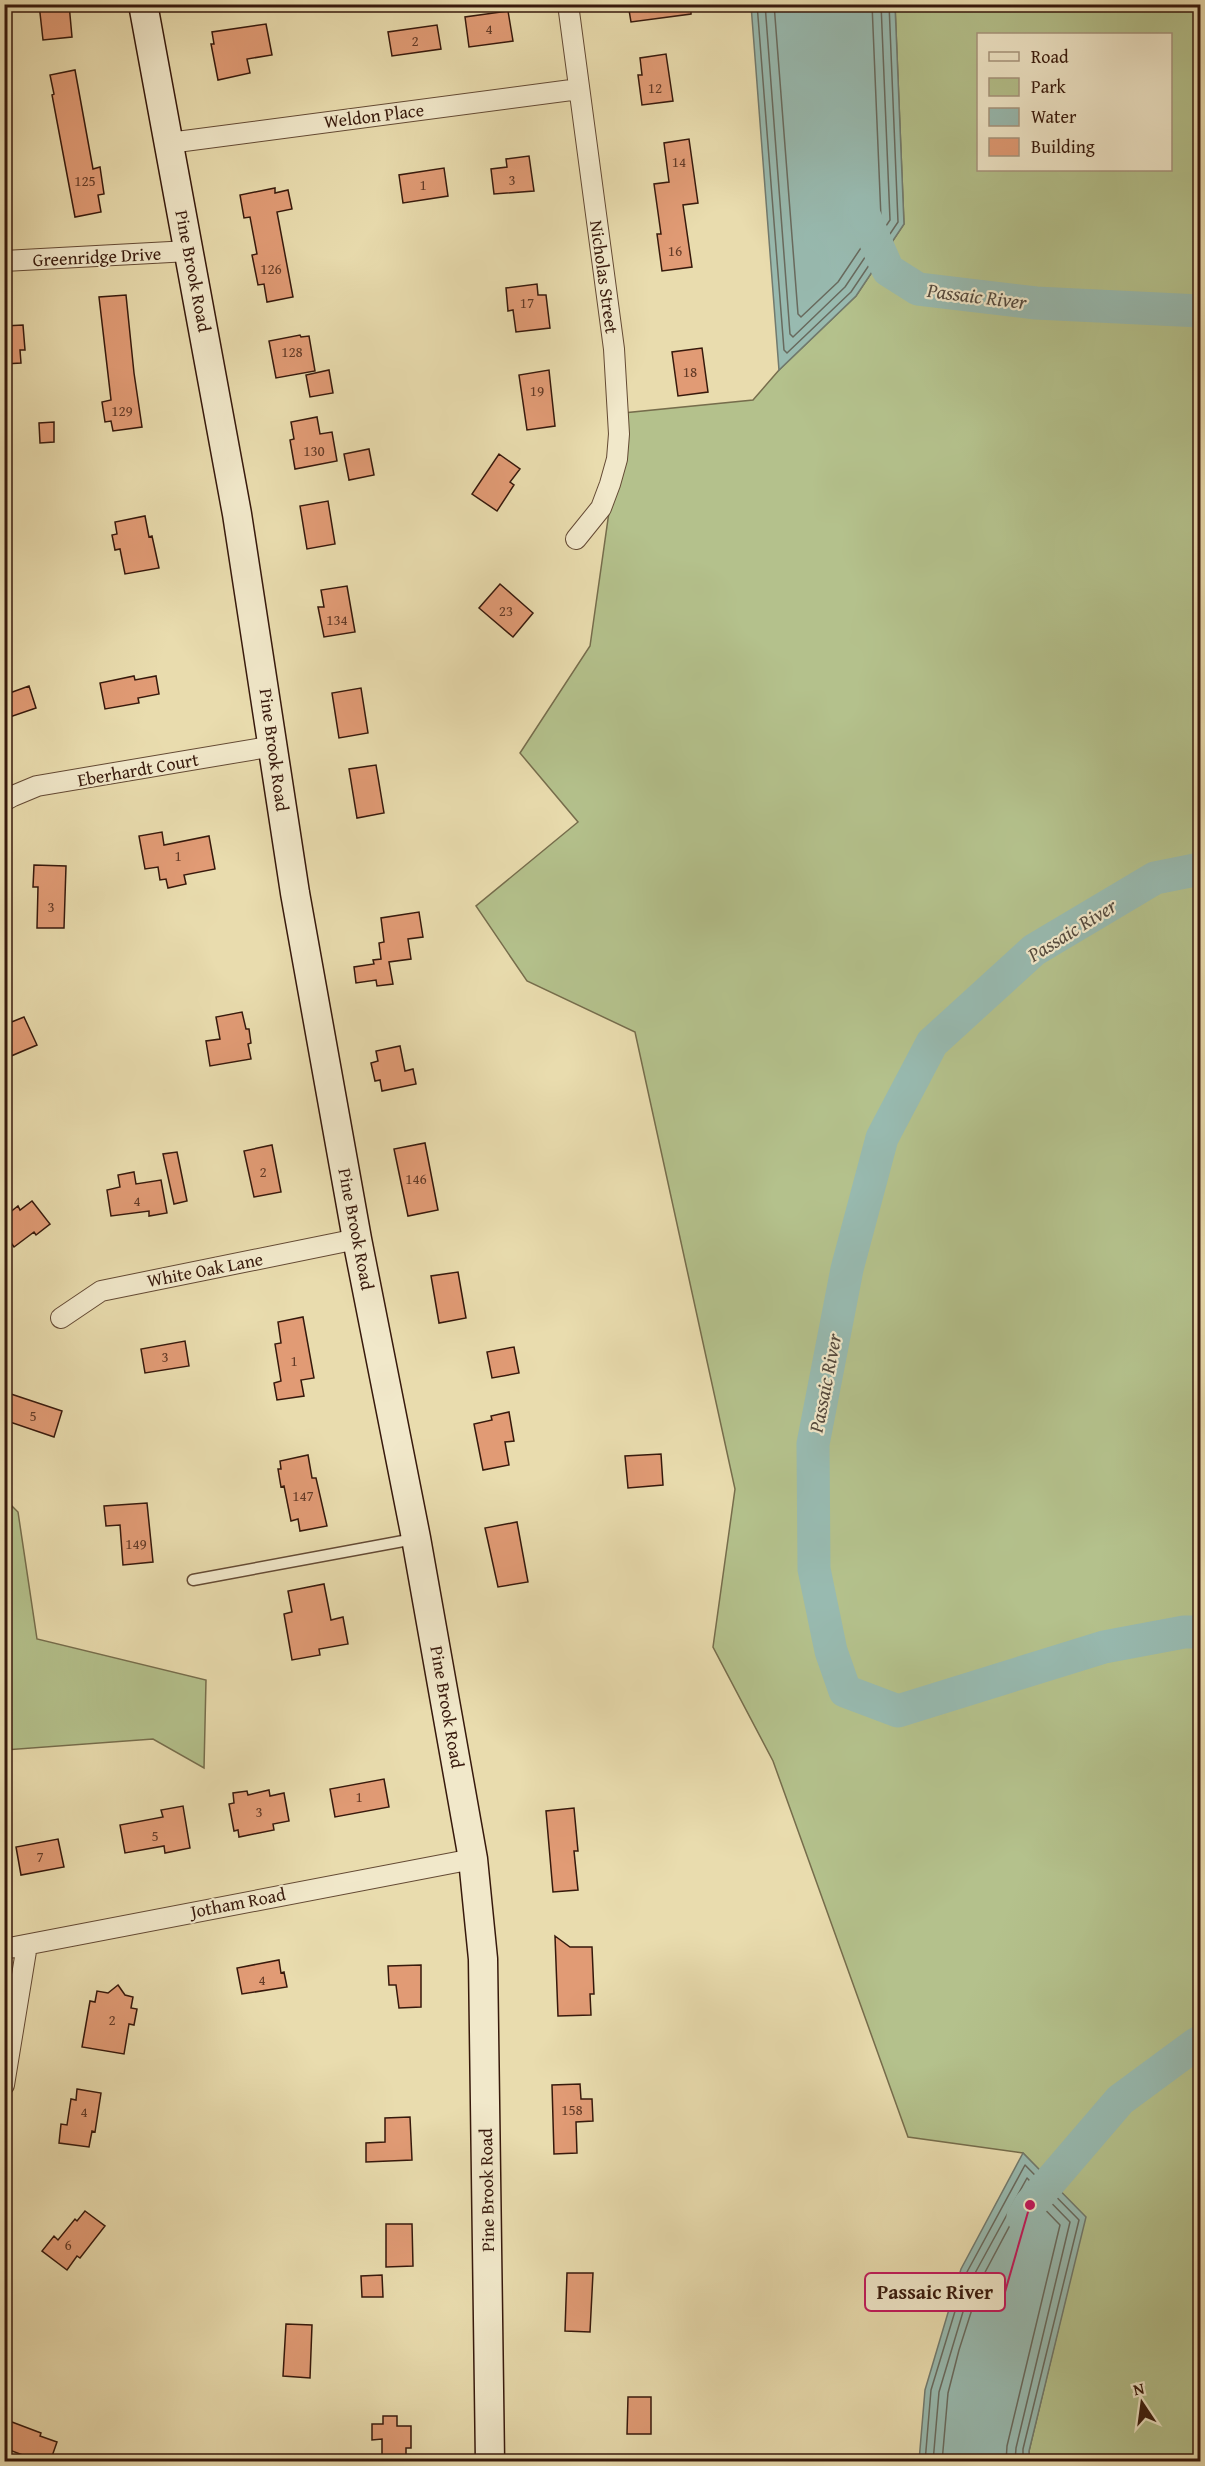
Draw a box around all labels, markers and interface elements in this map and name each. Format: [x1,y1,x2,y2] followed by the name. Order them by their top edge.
[485,18,493,39] house number: 4
[411,30,419,51] house number: 2
[977,33,1172,171] legend
[1031,43,1069,70] text: Road
[1031,73,1067,100] text: Park
[648,77,662,98] house number: 12
[322,96,426,135] street label: Weldon Place
[1031,103,1077,130] text: Water
[1031,133,1095,160] text: Building
[672,151,686,172] house number: 14
[508,169,516,190] house number: 3
[74,170,96,191] house number: 125
[419,174,427,195] house number: 1
[168,208,219,335] street label: Pine Brook Road
[583,219,626,336] street label: Nicholas Street
[32,240,162,273] street label: Greenridge Drive
[668,240,682,261] house number: 16
[260,258,282,279] house number: 126
[925,275,1029,316] water label: Passaic River
[520,292,534,313] house number: 17
[281,341,303,362] house number: 128
[683,361,697,382] house number: 18
[530,380,544,401] house number: 19
[111,400,133,421] house number: 129
[303,440,325,461] house number: 130
[499,600,513,621] house number: 23
[326,609,348,630] house number: 134
[253,687,297,813] street label: Pine Brook Road
[75,745,201,793] street label: Eberhardt Court
[174,845,182,866] house number: 1
[1021,890,1122,969] water label: Passaic River
[47,896,55,917] house number: 3
[259,1161,267,1182] house number: 2
[331,1166,382,1293] street label: Pine Brook Road
[405,1168,427,1189] house number: 146
[133,1190,141,1211] house number: 4
[145,1245,265,1294] street label: White Oak Lane
[801,1331,848,1436] water label: Passaic River
[161,1346,169,1367] house number: 3
[290,1350,298,1371] house number: 1
[29,1405,37,1426] house number: 5
[292,1485,314,1506] house number: 147
[125,1533,147,1554] house number: 149
[423,1644,472,1771] street label: Pine Brook Road
[355,1786,363,1807] house number: 1
[255,1801,263,1822] house number: 3
[151,1825,159,1846] house number: 5
[36,1846,44,1867] house number: 7
[186,1880,288,1925] street label: Jotham Road
[258,1969,266,1990] house number: 4
[108,2009,116,2030] house number: 2
[561,2099,583,2120] house number: 158
[80,2101,88,2122] house number: 4
[472,2128,501,2252] street label: Pine Brook Road
[64,2234,72,2255] house number: 6
[865,2273,1005,2311] callout: Passaic River
[877,2277,993,2306] text: Passaic River
[1112,2373,1172,2433] north arrow
[1131,2375,1147,2401] text: N

